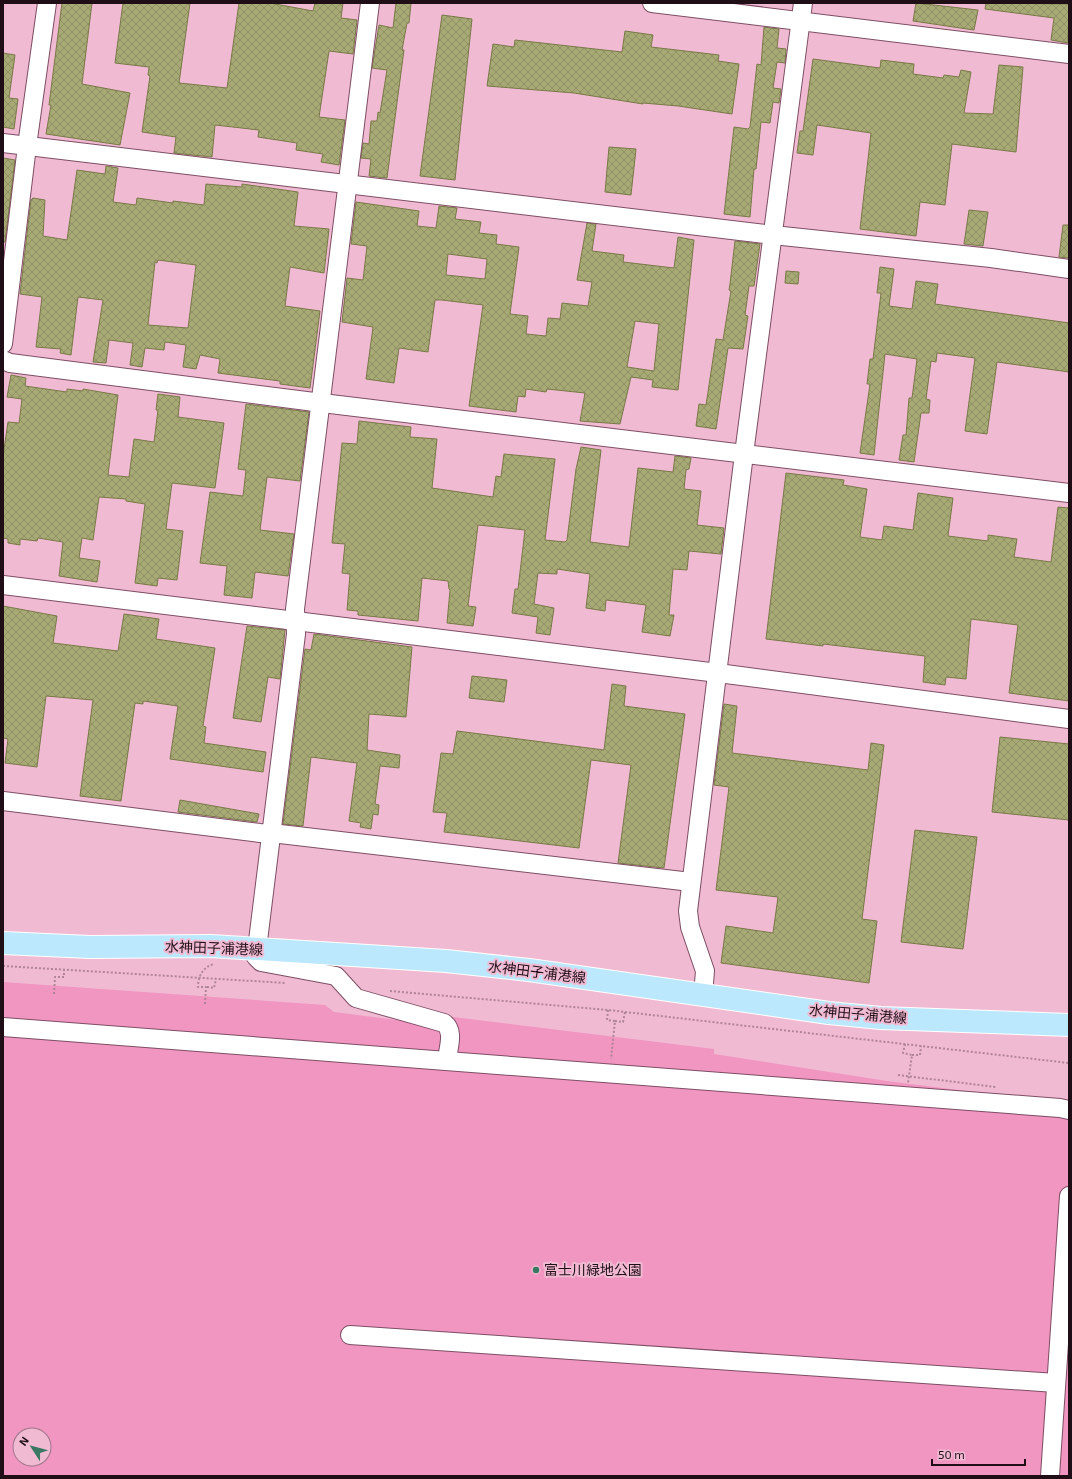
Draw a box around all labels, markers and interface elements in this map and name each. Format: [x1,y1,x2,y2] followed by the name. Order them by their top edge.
[165,937,263,958] street label: 水神田子浦港線
[487,957,587,986] street label: 水神田子浦港線
[808,1001,908,1026] street label: 水神田子浦港線
[544,1261,642,1278] place label: 富士川緑地公園
[531,1265,541,1275] marker: 富士川緑地公園
[12,1427,52,1467] north arrow
[16,1434,31,1448] text: N
[932,1441,1025,1467] scale bar
[938,1447,965,1461] text: 50 m

